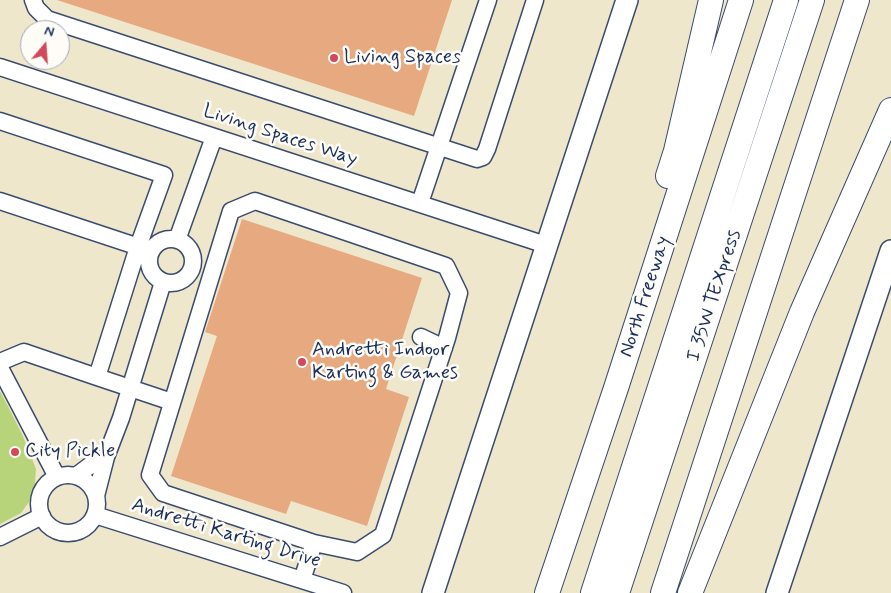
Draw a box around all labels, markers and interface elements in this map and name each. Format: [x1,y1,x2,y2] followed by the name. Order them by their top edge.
[20,20,70,70] north arrow
[42,22,57,42] text: N
[344,46,461,70] place label: Living Spaces
[328,52,340,64] marker: Living Spaces
[200,100,360,172] street label: Living Spaces Way
[682,227,748,365] street label: I 35W TEXpress
[615,234,677,360] street label: North Freeway
[312,339,458,386] place label: Andretti Indoor Karting & Games
[296,356,308,368] marker: Andretti Indoor Karting & Games
[25,440,115,464] place label: City Pickle
[9,446,21,458] marker: City Pickle
[129,494,323,574] street label: Andretti Karting Drive

